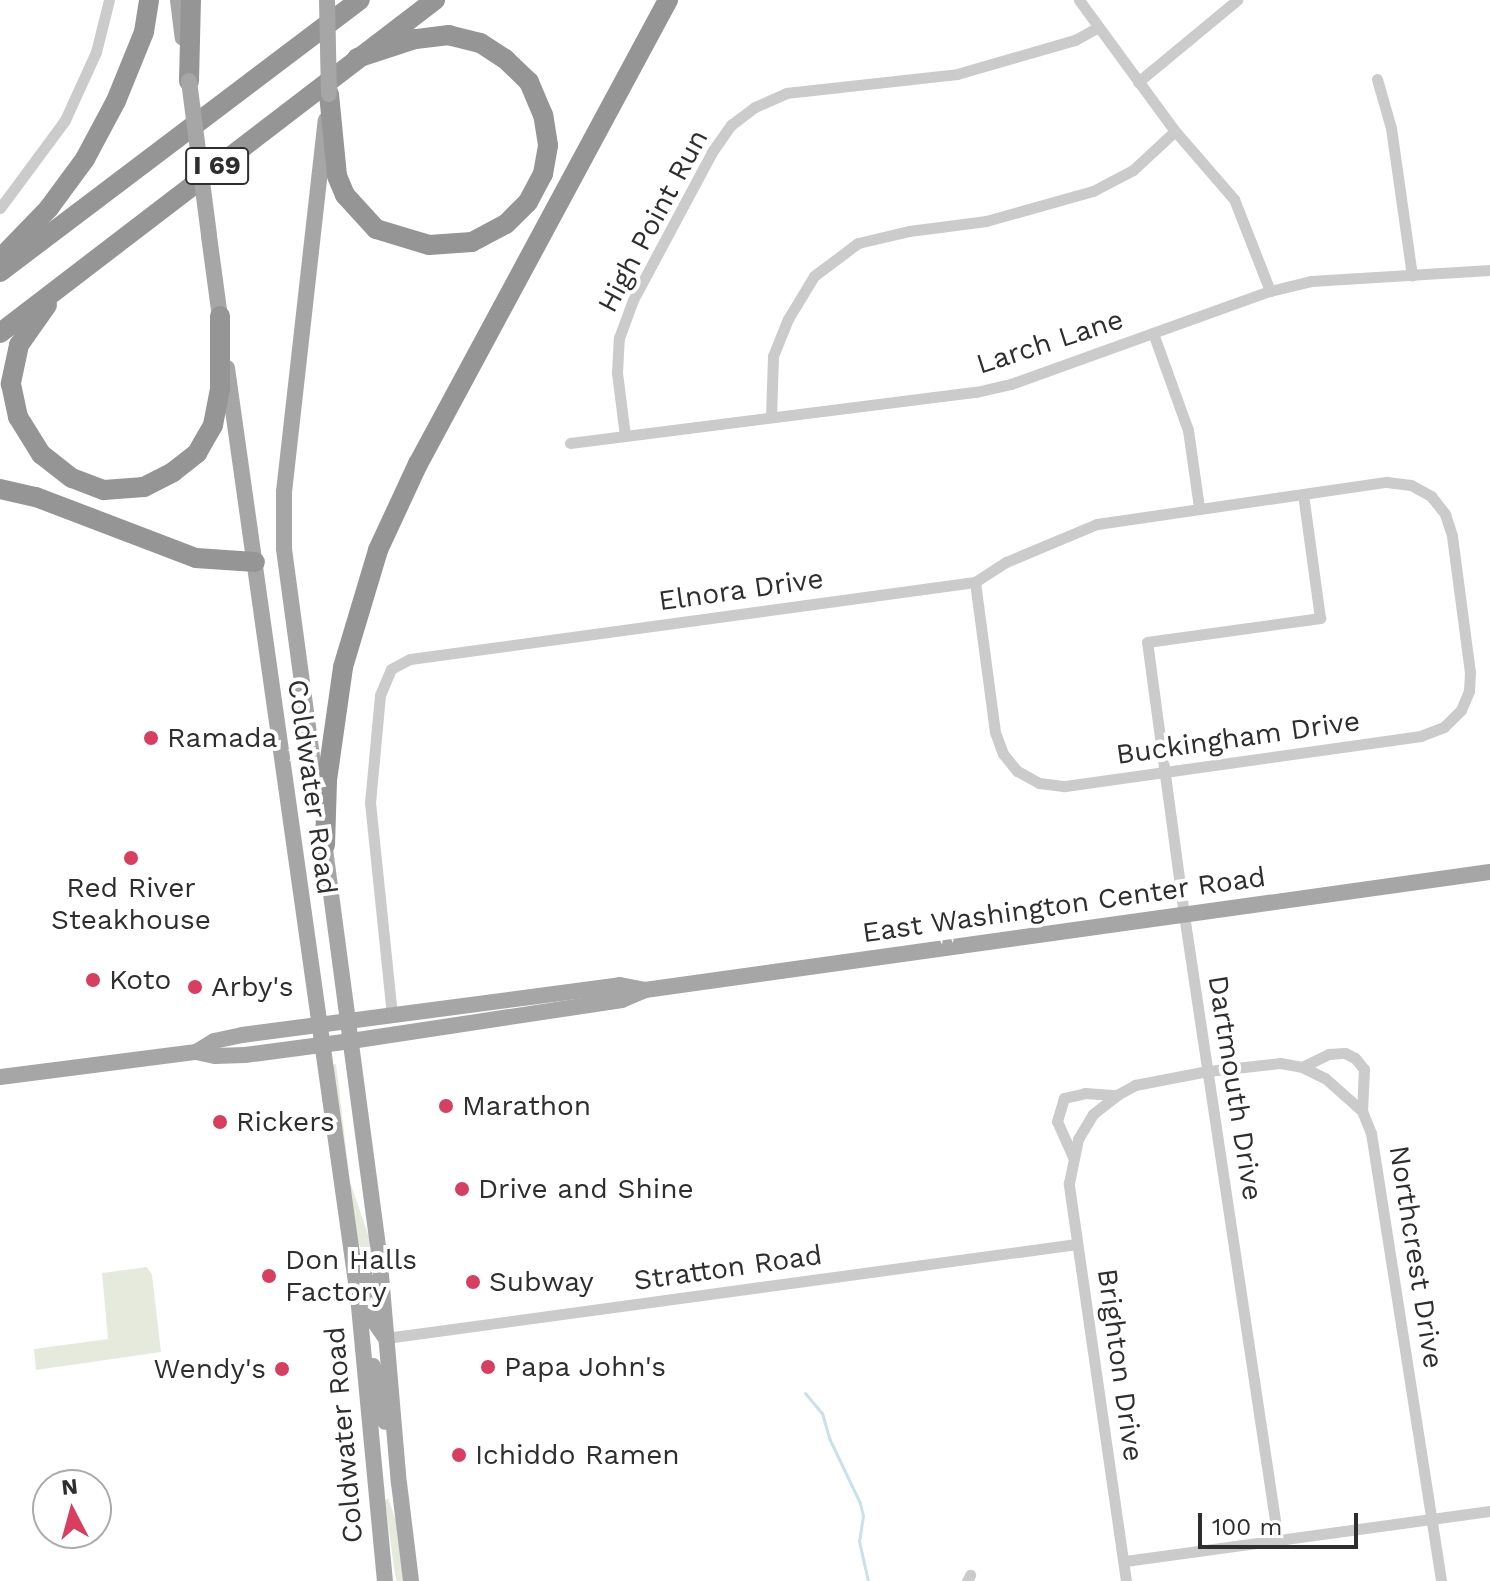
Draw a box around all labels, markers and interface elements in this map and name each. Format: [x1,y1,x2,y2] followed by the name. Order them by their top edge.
[591,124,715,318] street label: High Point Run
[185,144,249,188] road number: I 69
[972,303,1128,381] street label: Larch Lane
[656,562,826,618] street label: Elnora Drive
[280,677,344,897] street label: Coldwater Road
[1114,704,1362,772] street label: Buckingham Drive
[167,721,277,755] place label: Ramada
[142,729,160,747] marker: Ramada
[122,849,140,867] marker: Red River Steakhouse
[860,860,1268,950] street label: East Washington Center Road
[51,871,211,937] place label: Red River Steakhouse
[109,963,171,997] place label: Koto
[211,970,293,1004] place label: Arby's
[84,971,102,989] marker: Koto
[1201,973,1269,1203] street label: Dartmouth Drive
[186,978,204,996] marker: Arby's
[462,1089,591,1123] place label: Marathon
[437,1097,455,1115] marker: Marathon
[236,1105,335,1139] place label: Rickers
[211,1113,229,1131] marker: Rickers
[1382,1143,1450,1371] street label: Northcrest Drive
[478,1172,694,1206] place label: Drive and Shine
[453,1180,471,1198] marker: Drive and Shine
[632,1238,824,1298] street label: Stratton Road
[285,1243,417,1309] place label: Don Halls Factory
[489,1265,594,1299] place label: Subway
[1090,1266,1150,1464] street label: Brighton Drive
[260,1267,278,1285] marker: Don Halls Factory
[464,1273,482,1291] marker: Subway
[318,1325,370,1545] street label: Coldwater Road
[504,1350,667,1384] place label: Papa John's
[154,1352,266,1386] place label: Wendy's
[479,1358,497,1376] marker: Papa John's
[273,1360,291,1378] marker: Wendy's
[475,1438,680,1472] place label: Ichiddo Ramen
[450,1446,468,1464] marker: Ichiddo Ramen
[32,1469,112,1549] north arrow
[60,1473,79,1500] text: N
[1202,1497,1362,1547] scale bar
[1212,1513,1282,1541] text: 100 m

